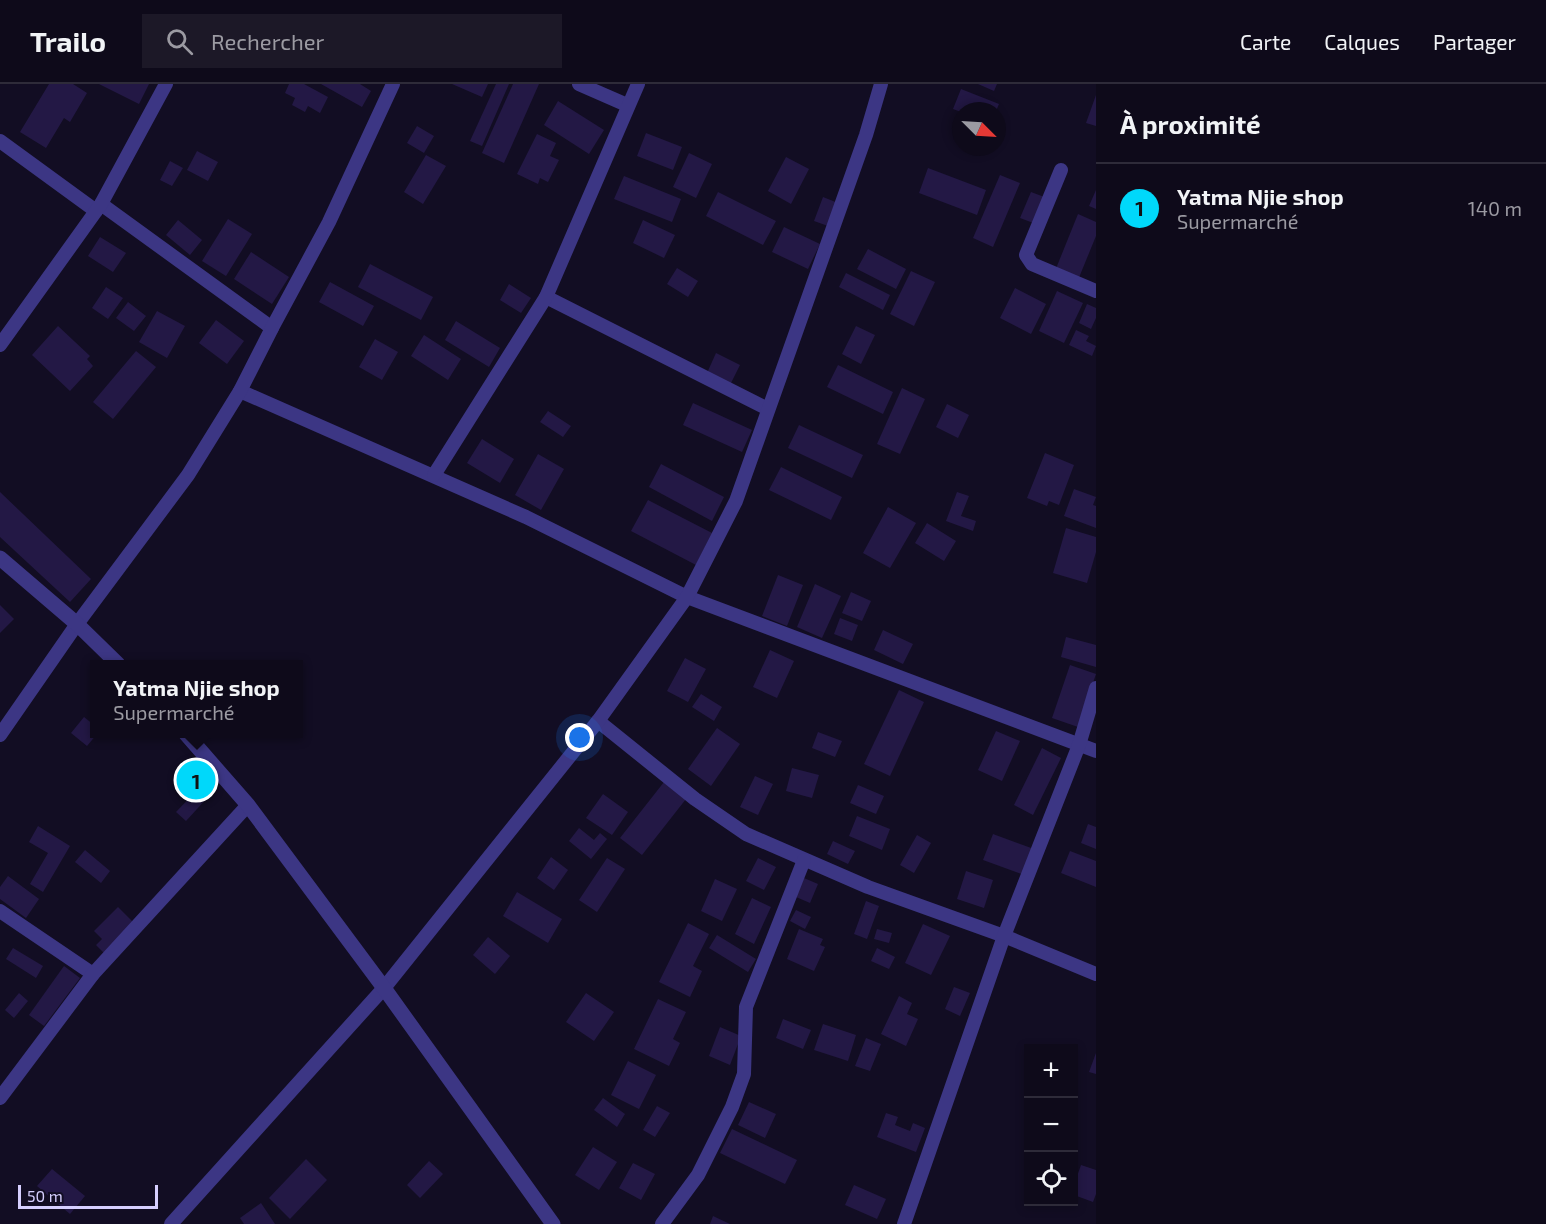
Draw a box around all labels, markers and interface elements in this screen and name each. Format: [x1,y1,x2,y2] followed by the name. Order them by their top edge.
[142,14,562,68] search box
[30,24,106,58] text: Trailo
[163,25,196,58] icon: search
[211,28,324,54] text: Rechercher
[1240,29,1291,54] text: Carte
[1324,29,1400,54] text: Calques
[1433,29,1516,54] text: Partager
[952,102,1006,156] north arrow
[1120,108,1261,139] text: À proximité
[1177,183,1344,209] text: Yatma Njie shop
[1135,196,1144,220] text: 1
[1468,196,1522,220] text: 140 m
[1177,209,1298,233] text: Supermarché
[90,660,303,738] popup
[113,674,280,700] text: Yatma Njie shop
[113,700,235,724] text: Supermarché
[565,723,594,752] your location
[176,758,216,802] pin: 1
[1024,1044,1078,1206] map controls
[1024,1044,1078,1098] button: +
[1024,1098,1078,1152] button: −
[1024,1152,1078,1206] button: locate
[18,1182,158,1210] scale bar
[27,1186,63,1205] text: 50 m

